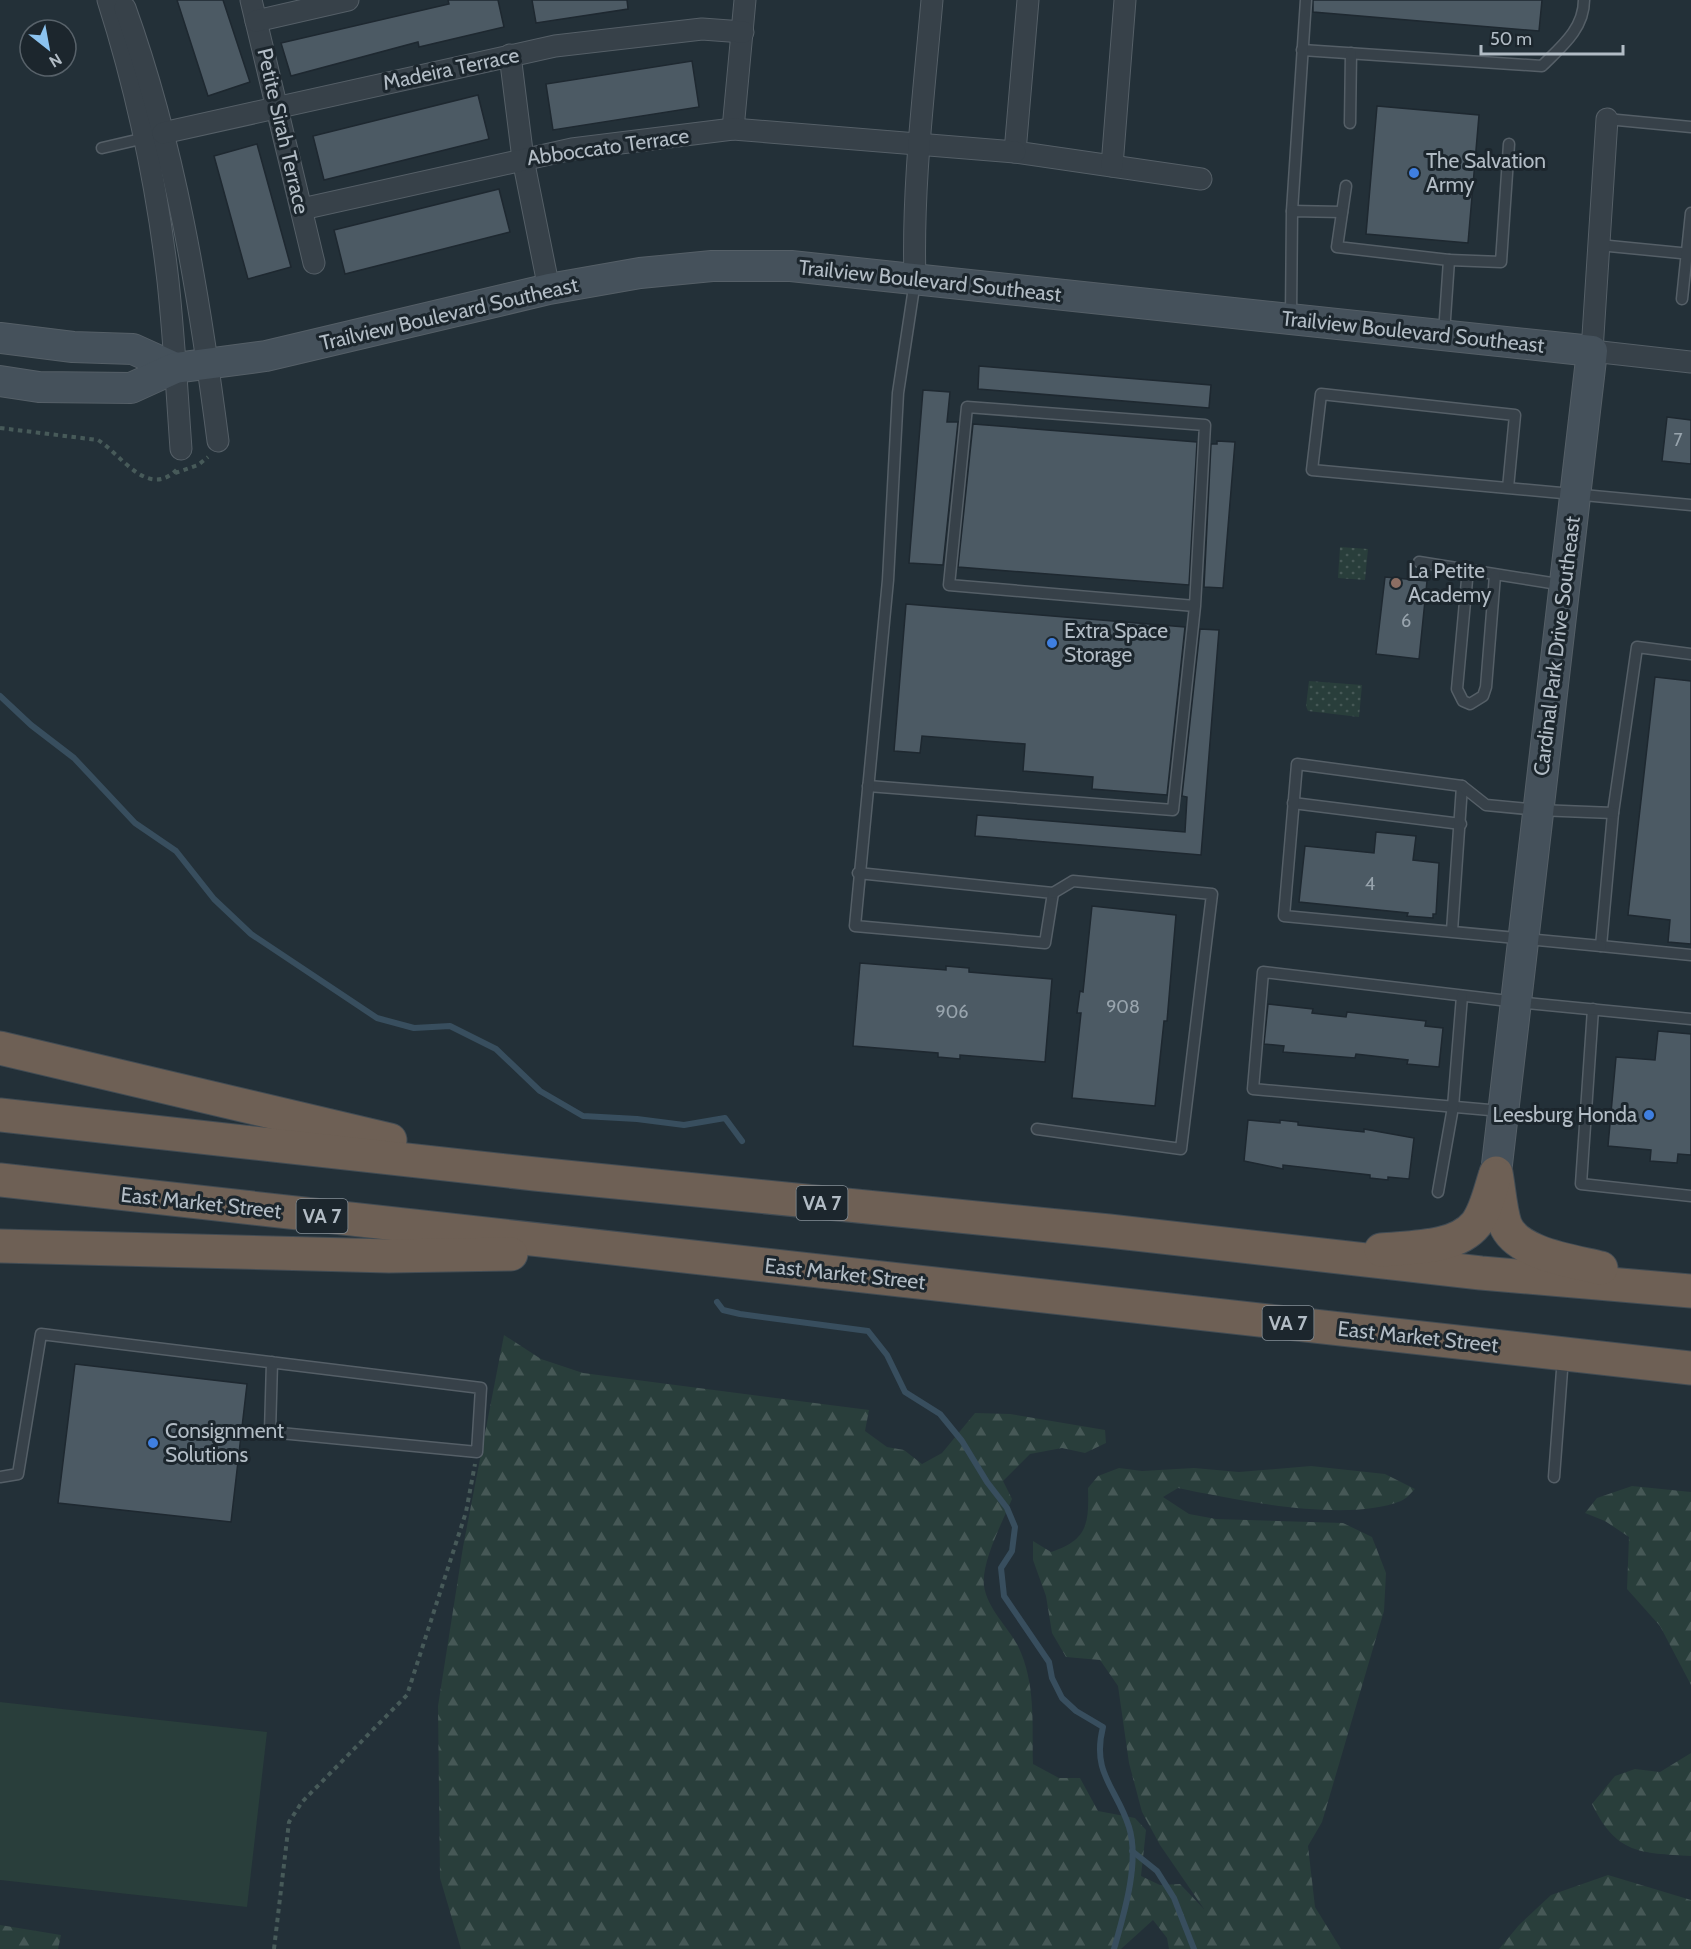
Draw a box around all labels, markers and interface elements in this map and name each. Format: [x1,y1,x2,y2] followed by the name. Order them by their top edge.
[18,18,78,78] north arrow
[1481,18,1624,56] scale bar
[1490,28,1532,50] text: 50 m
[380,42,522,95] street label: Madeira Terrace
[252,46,315,216] street label: Petite Sirah Terrace
[46,49,65,71] text: N
[525,123,691,170] street label: Abboccato Terrace
[1426,148,1546,197] place label: The Salvation Army
[1407,166,1421,180] marker: The Salvation Army
[797,254,1063,307] street label: Trailview Boulevard Southeast
[317,272,580,355] street label: Trailview Boulevard Southeast
[1280,305,1546,358] street label: Trailview Boulevard Southeast
[1673,429,1683,451] house number: 7
[1528,515,1585,777] street label: Cardinal Park Drive Southeast
[1408,558,1492,607] place label: La Petite Academy
[1389,576,1403,590] marker: La Petite Academy
[1401,610,1411,632] house number: 6
[1064,618,1168,667] place label: Extra Space Storage
[1045,636,1059,650] marker: Extra Space Storage
[1365,873,1375,895] house number: 4
[1106,996,1140,1018] house number: 908
[935,1001,969,1023] house number: 906
[1493,1102,1637,1127] place label: Leesburg Honda
[1642,1108,1656,1122] marker: Leesburg Honda
[120,1182,283,1223] street label: East Market Street
[796,1186,848,1220] road number: VA 7
[296,1199,348,1233] road number: VA 7
[764,1253,927,1294] street label: East Market Street
[1262,1306,1314,1340] road number: VA 7
[1337,1316,1500,1357] street label: East Market Street
[165,1418,284,1467] place label: Consignment Solutions
[146,1436,160,1450] marker: Consignment Solutions

